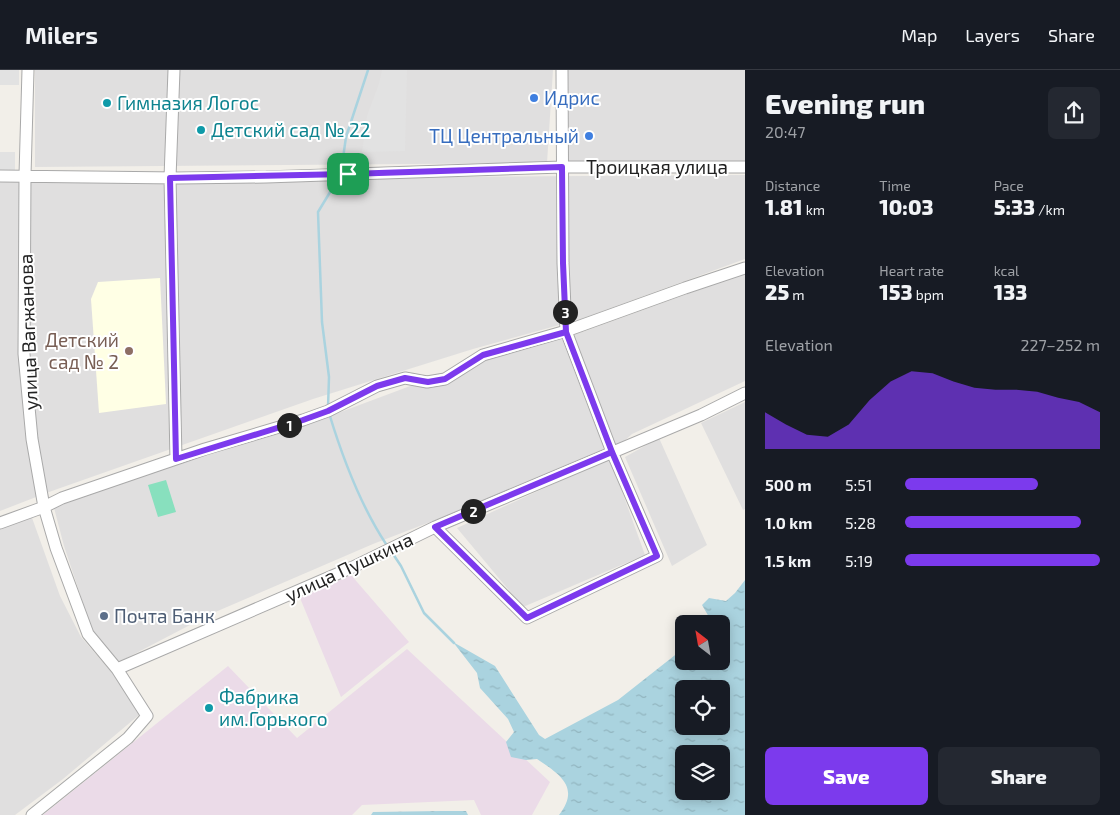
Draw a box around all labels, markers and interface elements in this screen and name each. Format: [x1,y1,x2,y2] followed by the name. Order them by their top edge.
[25,20,98,49] text: Milers
[901,24,937,46] text: Map
[965,24,1020,46] text: Layers
[1048,24,1095,46] text: Share
[544,86,600,109] place label: Идрис
[765,86,925,120] text: Evening run
[1048,87,1100,139] button: share
[117,91,259,114] place label: Гимназия Логос
[528,92,540,104] marker: Идрис
[101,97,113,109] marker: Гимназия Логос
[211,118,370,141] place label: Детский сад № 22
[765,122,805,141] text: 20:47
[195,124,207,136] marker: Детский сад № 22
[429,124,579,147] place label: ТЦ Центральный
[583,130,595,142] marker: ТЦ Центральный
[327,153,369,195] pin
[586,155,728,179] street label: Троицкая улица
[334,160,362,188] icon: arrive
[765,177,820,194] text: Distance
[879,177,911,194] text: Time
[994,177,1024,194] text: Pace
[765,194,803,219] text: 1.81
[879,194,934,219] text: 10:03
[994,194,1035,219] text: 5:33
[803,201,825,218] text: km
[1035,201,1065,218] text: /km
[13,253,43,411] street label: улица Вагжанова
[765,262,824,279] text: Elevation
[879,262,944,279] text: Heart rate
[994,262,1019,279] text: kcal
[765,279,789,304] text: 25
[879,279,913,304] text: 153
[994,279,1027,304] text: 133
[789,286,805,303] text: m
[913,286,944,303] text: bpm
[552,300,578,324] pin: 3
[562,304,569,321] text: 3
[45,328,119,373] place label: Детский сад № 2
[765,335,833,354] text: Elevation
[1021,335,1100,354] text: 227–252 m
[123,345,135,357] marker: Детский сад № 2
[276,412,302,438] pin: 1
[286,417,293,434] text: 1
[765,475,812,494] text: 500 m
[845,475,872,494] text: 5:51
[460,498,486,524] pin: 2
[469,503,478,520] text: 2
[765,513,812,532] text: 1.0 km
[845,513,876,532] text: 5:28
[281,527,417,607] street label: улица Пушкина
[765,551,811,570] text: 1.5 km
[845,551,873,570] text: 5:19
[114,604,215,627] place label: Почта Банк
[98,610,110,622] marker: Почта Банк
[675,615,730,670] north arrow
[675,615,730,800] map controls
[675,680,730,735] button: locate
[219,685,328,730] place label: Фабрика им.Горького
[203,702,215,714] marker: Фабрика им.Горького
[675,745,730,800] button: layers
[765,747,928,805] button: Save
[938,747,1100,805] button: Share

